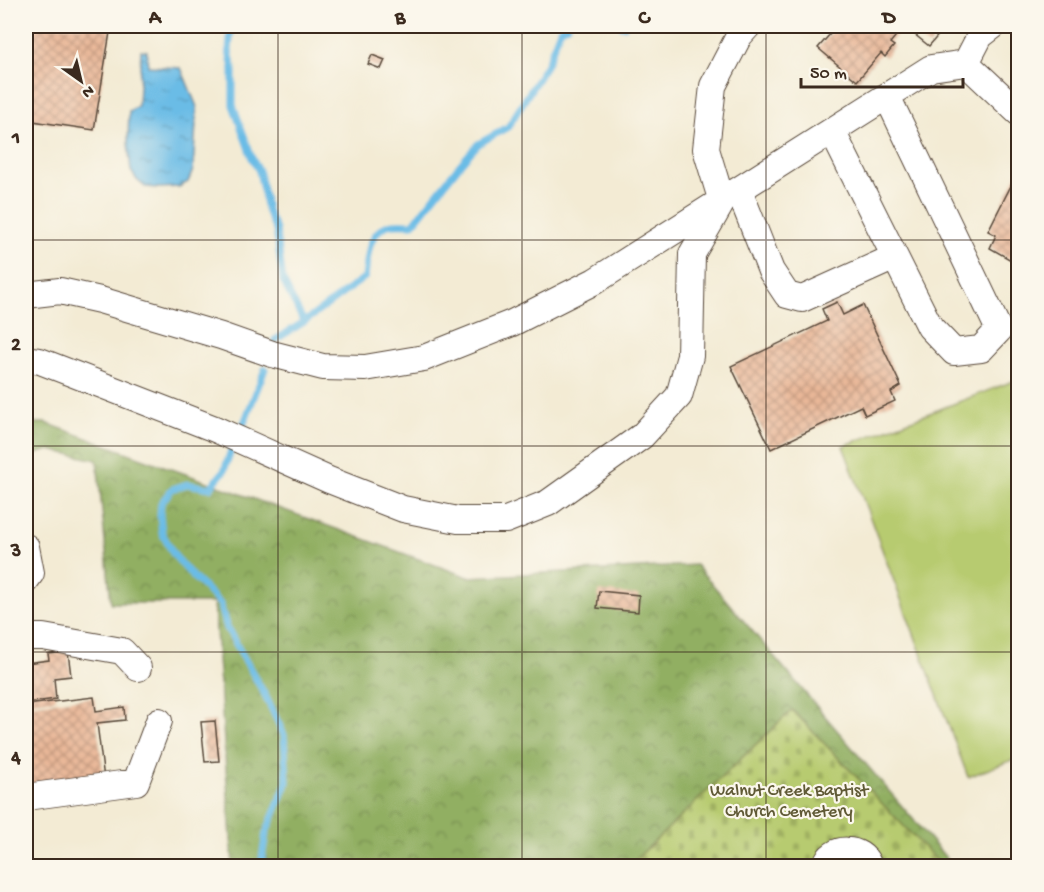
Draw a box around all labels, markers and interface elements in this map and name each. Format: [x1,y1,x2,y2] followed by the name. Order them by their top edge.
[148,8,163,31] text: A
[394,8,406,31] text: B
[638,8,652,31] text: C
[880,8,896,31] text: D
[51,51,111,111] north arrow
[801,51,963,89] scale bar
[810,64,847,85] text: 50 m
[77,80,97,102] text: N
[11,128,20,151] text: 1
[11,335,21,358] text: 2
[10,541,21,564] text: 3
[10,748,21,771] text: 4
[710,781,870,823] park label: Walnut Creek Baptist Church Cemetery

